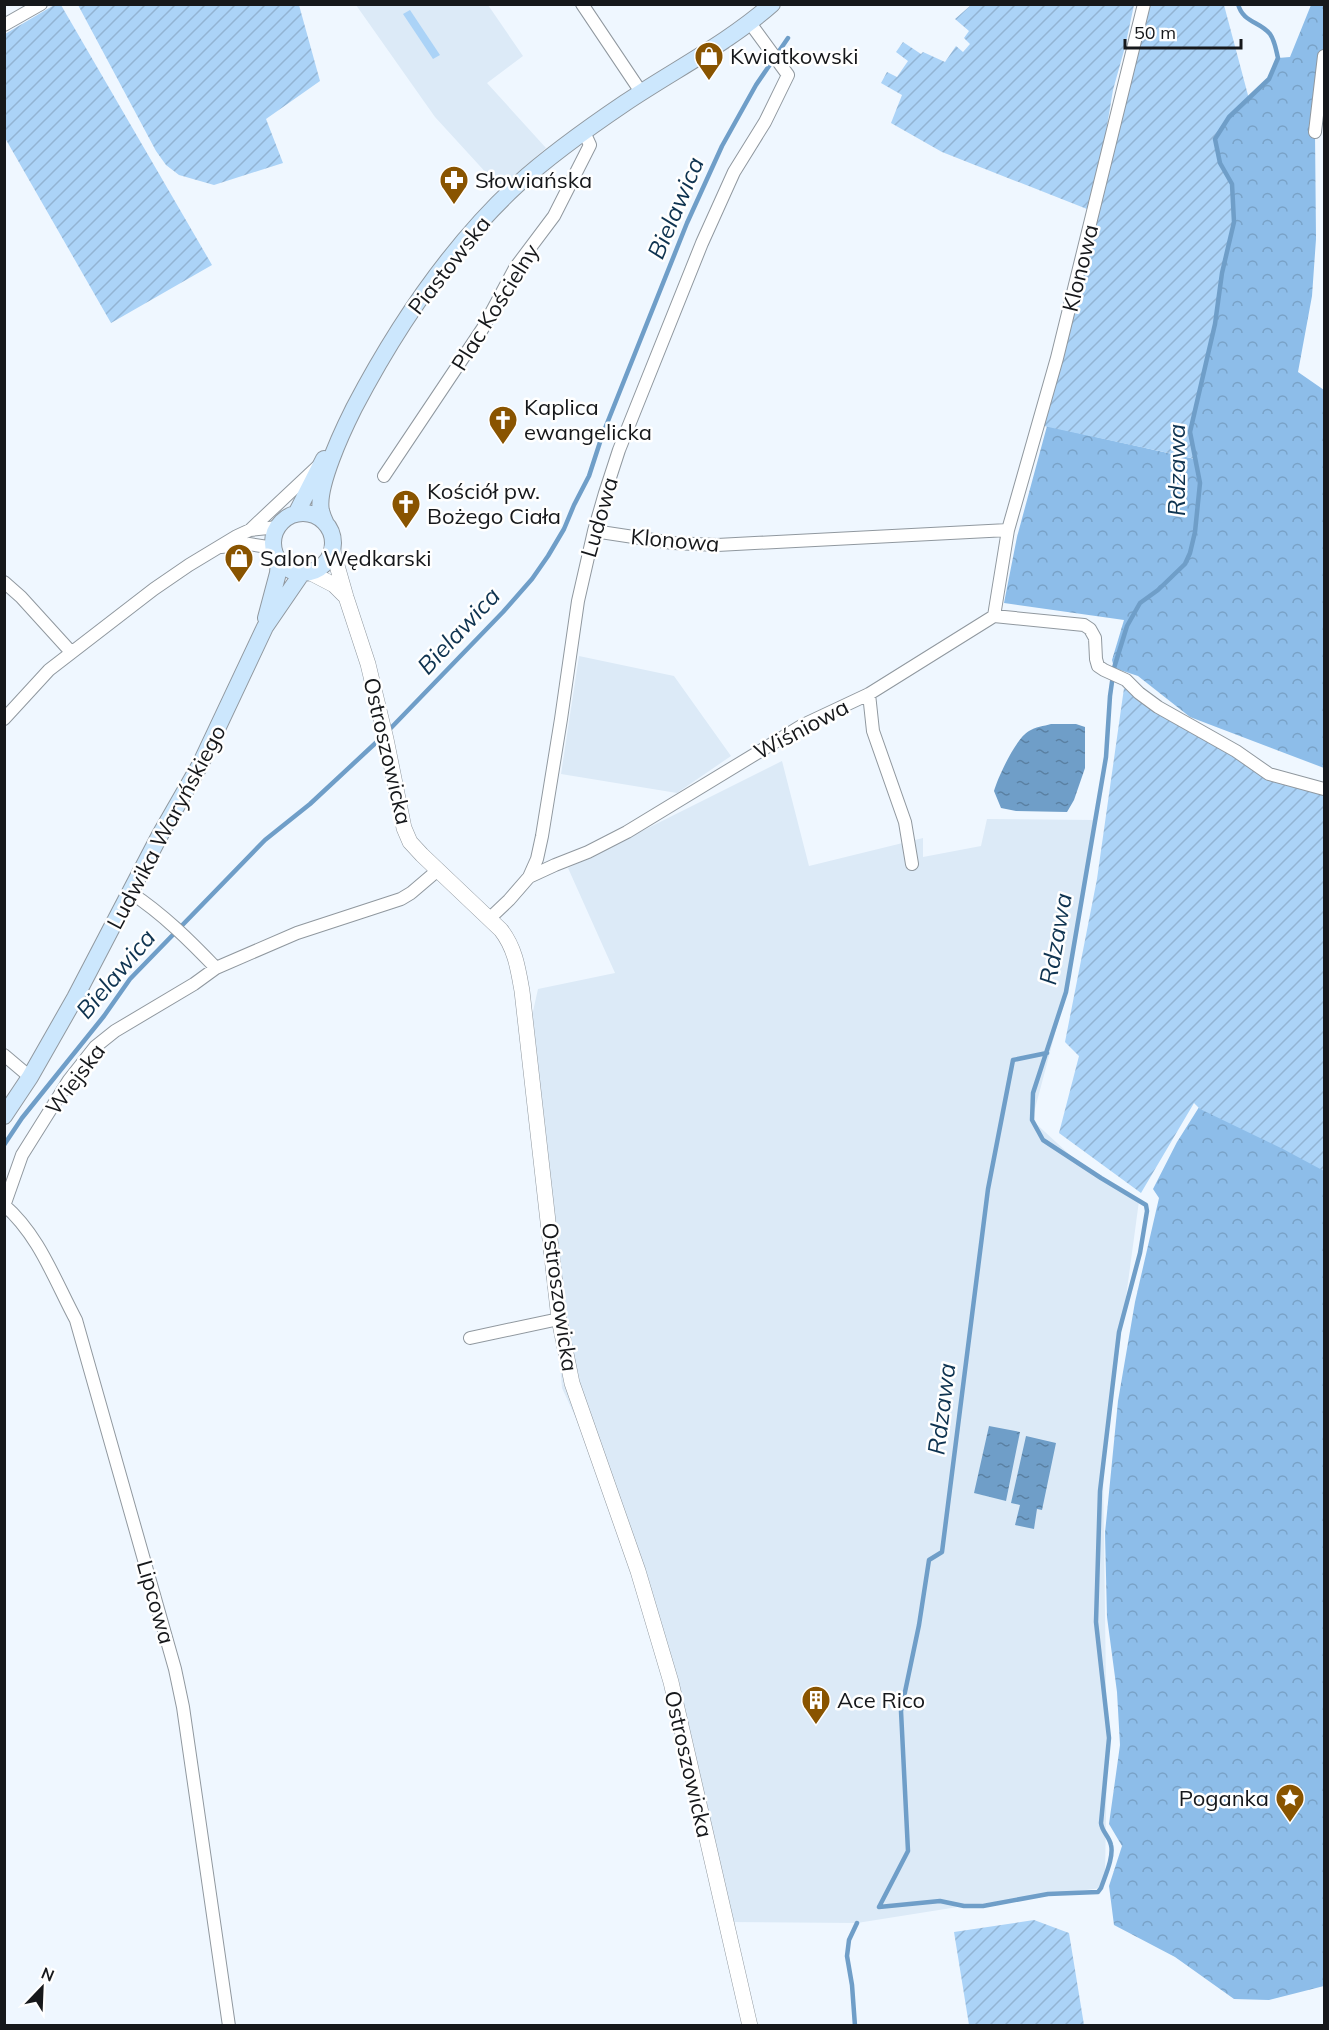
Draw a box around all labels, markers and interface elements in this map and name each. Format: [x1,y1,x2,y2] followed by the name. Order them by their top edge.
[1125,12,1240,50] scale bar
[1134,21,1176,44] text: 50 m
[693,40,725,82] shop icon: Kwiatkowski
[730,42,858,70] place label: Kwiatkowski
[640,152,710,263] water label: Bielawica
[438,164,470,206] pharmacy icon: Słowiańska
[475,166,592,194] place label: Słowiańska
[402,210,496,320] street label: Piastowska
[1056,221,1104,315] street label: Klonowa
[445,238,545,376] street label: Plac Kościelny
[524,393,652,446] place label: Kaplica ewangelicka
[487,404,519,446] church icon: Kaplica ewangelicka
[1161,424,1191,516] water label: Rdzawa
[574,474,624,560] street label: Ludowa
[427,477,561,530] place label: Kościół pw. Bożego Ciała
[390,488,422,530] church icon: Kościół pw. Bożego Ciała
[629,522,721,558] street label: Klonowa
[223,542,255,584] shop icon: Salon Wędkarski
[260,544,431,572] place label: Salon Wędkarski
[411,581,506,680] water label: Bielawica
[357,675,419,827] street label: Ostroszowicka
[749,692,853,766] street label: Wiśniowa
[100,720,232,934] street label: Ludwika Waryńskiego
[1032,891,1078,987] water label: Rdzawa
[69,922,161,1024] water label: Bielawica
[39,1038,111,1120] street label: Wiejska
[536,1221,584,1373] street label: Ostroszowicka
[920,1361,962,1457] water label: Rdzawa
[131,1557,181,1647] street label: Lipcowa
[800,1684,832,1726] building icon: Ace Rico
[837,1686,925,1714] place label: Ace Rico
[658,1688,720,1840] street label: Ostroszowicka
[1274,1782,1306,1824] place icon: Poganka
[1179,1784,1269,1812] place label: Poganka
[12,1958,72,2018] north arrow
[38,1963,57,1986] text: N

